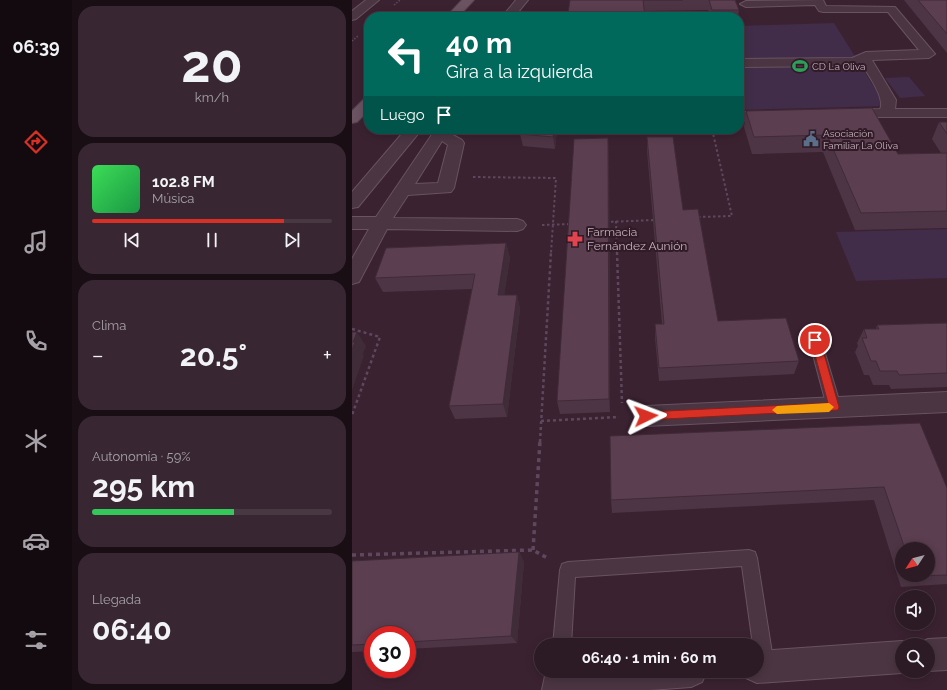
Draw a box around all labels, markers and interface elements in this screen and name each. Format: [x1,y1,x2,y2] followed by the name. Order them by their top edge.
[446,27,512,60] text: 40 m
[380,28,432,80] icon: left
[181,33,243,94] text: 20
[12,36,60,57] text: 06:39
[791,57,809,75] sports icon: CD La Oliva
[446,61,593,82] text: Gira a la izquierda
[812,61,865,72] place label: CD La Oliva
[195,90,229,105] text: km/h
[433,104,455,126] icon: arrive
[380,106,425,124] text: Luego
[22,128,50,156] icon: directions
[823,128,898,151] place label: Asociación Familiar La Oliva
[802,130,820,148] public building icon: Asociación Familiar La Oliva
[152,173,215,191] text: 102.8 FM
[152,191,194,206] text: Música
[587,225,687,253] place label: Farmacia Fernández Aunión
[22,228,50,256] icon: music
[121,229,143,251] icon: previous
[201,229,223,251] icon: pause
[281,229,303,251] icon: next
[566,230,584,248] pharmacy icon: Farmacia Fernández Aunión
[92,318,126,333] text: Clima
[798,323,832,357] pin
[22,327,50,355] icon: phone
[804,329,826,351] icon: arrive
[180,338,247,373] text: 20.5°
[92,342,104,368] text: −
[323,342,332,368] text: +
[625,395,667,437] position arrow
[22,427,50,455] icon: climate
[92,449,191,464] text: Autonomía · 59%
[92,469,195,504] text: 295 km
[22,527,50,555] icon: car
[895,542,935,582] north arrow
[895,542,935,678] map controls
[895,590,935,630] button: sound
[92,592,141,607] text: Llegada
[92,612,172,647] text: 06:40
[22,626,50,654] icon: filters
[364,626,416,678] speed limit sign: 30
[895,638,935,678] button: search
[582,649,716,667] text: 06:40 · 1 min · 60 m

